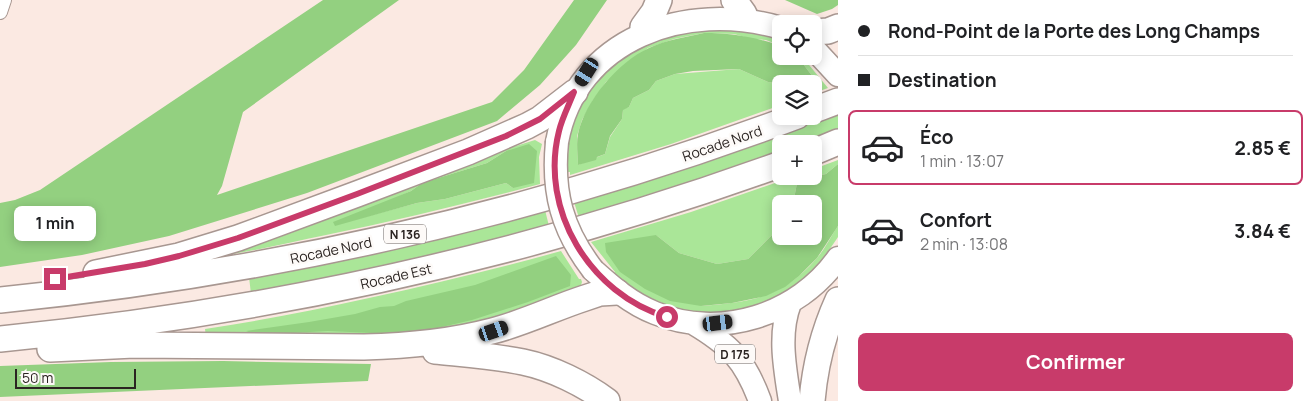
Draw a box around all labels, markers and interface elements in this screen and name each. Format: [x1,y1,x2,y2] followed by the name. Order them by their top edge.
[772,15,822,245] map controls
[772,15,822,65] button: locate
[888,18,1260,44] text: Rond-Point de la Porte des Long Champs
[572,55,601,89] car
[888,67,997,93] text: Destination
[772,75,822,125] button: layers
[680,121,764,165] street label: Rocade Nord
[920,124,954,150] text: Éco
[860,125,905,170] icon: car
[772,135,822,185] button: +
[1234,135,1291,161] text: 2.85 €
[920,150,1004,172] text: 1 min · 13:07
[772,195,822,245] button: −
[14,206,96,242] callout: 1 min
[920,207,992,233] text: Confort
[860,208,905,253] icon: car
[35,212,75,234] text: 1 min
[1234,218,1291,244] text: 3.84 €
[384,224,426,243] road number: N 136
[288,232,374,268] street label: Rocade Nord
[920,233,1008,255] text: 2 min · 13:08
[358,258,434,293] street label: Rocade Est
[44,268,66,290] route end
[656,306,678,328] route start
[702,314,733,332] car
[477,319,510,343] car
[858,333,1293,391] button: Confirmer
[715,344,755,364] road number: D 175
[15,366,136,389] scale bar
[22,368,53,387] text: 50 m

